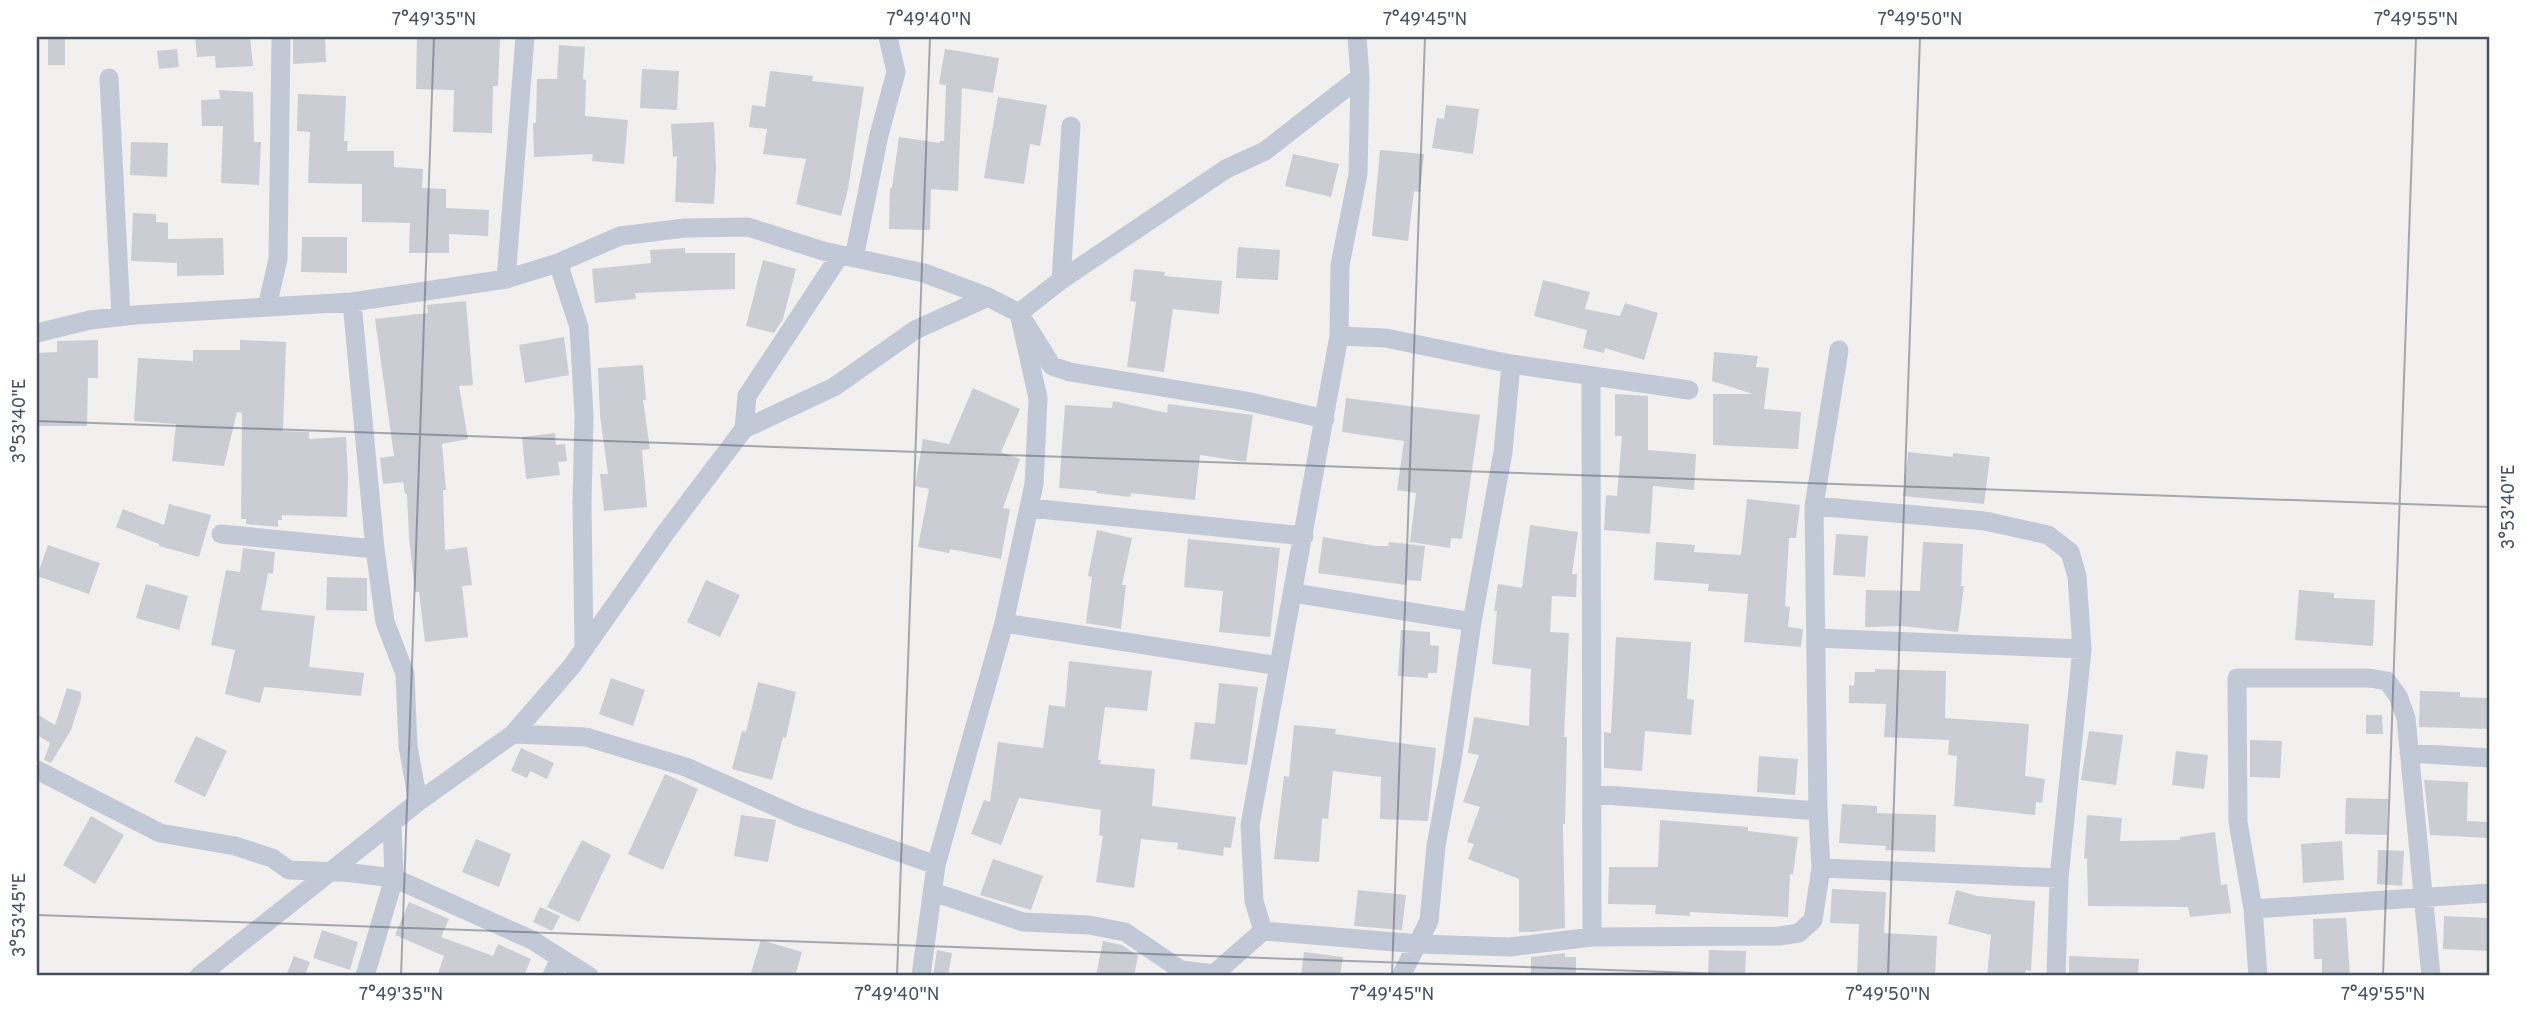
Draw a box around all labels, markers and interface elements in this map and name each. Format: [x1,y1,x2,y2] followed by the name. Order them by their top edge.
[392,9,476,32] text: 7°49'35"N
[887,9,972,32] text: 7°49'40"N
[1383,9,1467,32] text: 7°49'45"N
[1878,9,1962,32] text: 7°49'50"N
[2374,9,2458,32] text: 7°49'55"N
[9,379,32,463] text: 3°53'40"E
[2498,465,2521,549] text: 3°53'40"E
[9,873,32,957] text: 3°53'45"E
[359,984,443,1007] text: 7°49'35"N
[855,984,940,1007] text: 7°49'40"N
[1350,984,1434,1007] text: 7°49'45"N
[1846,984,1930,1007] text: 7°49'50"N
[2341,984,2425,1007] text: 7°49'55"N

